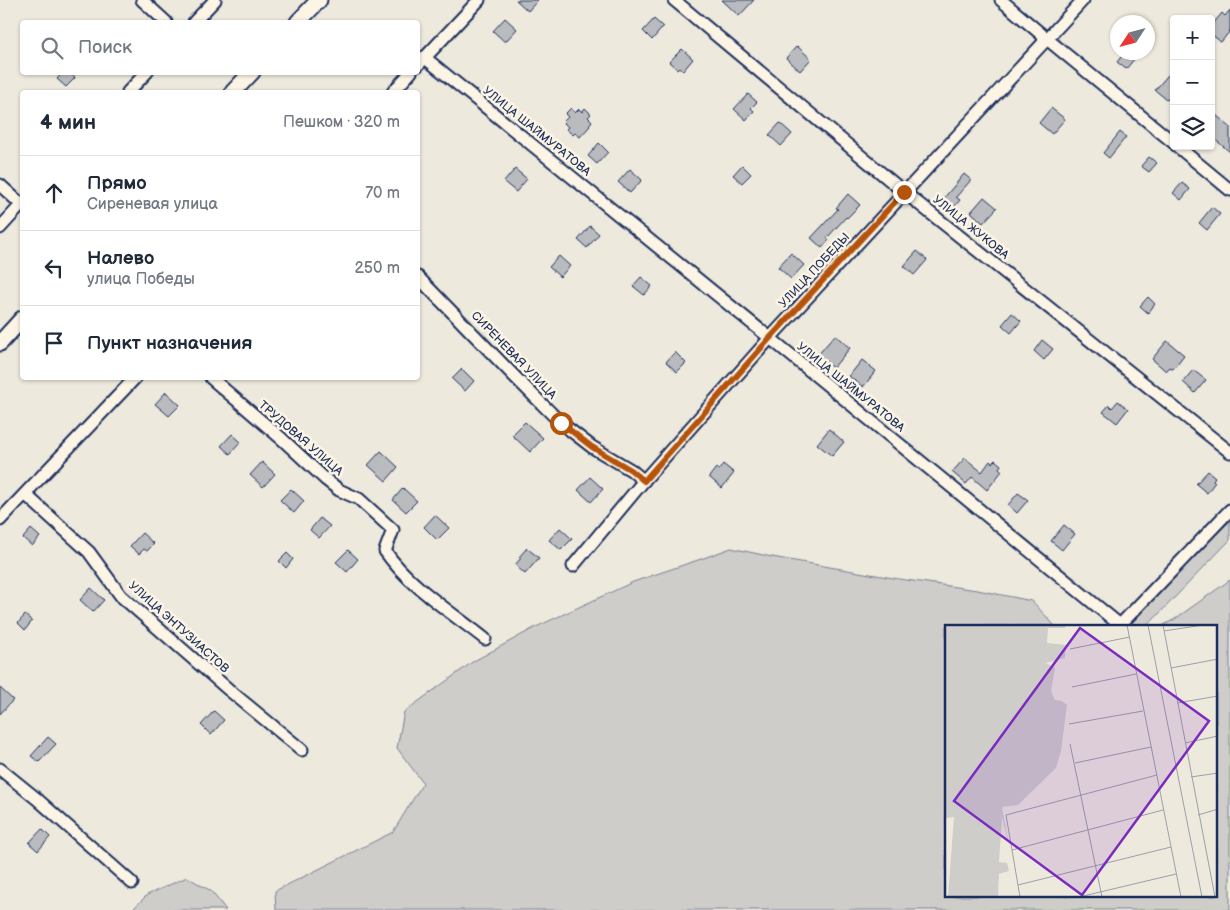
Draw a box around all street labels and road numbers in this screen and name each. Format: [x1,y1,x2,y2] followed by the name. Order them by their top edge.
[480,83,594,180] street label: УЛИЦА ШАЙМУРАТОВА
[930,192,1012,263] street label: УЛИЦА ЖУКОВА
[776,230,853,311] street label: УЛИЦА ПОБЕДЫ
[468,308,560,403] street label: СИРЕНЕВАЯ УЛИЦА
[794,339,908,436] street label: УЛИЦА ШАЙМУРАТОВА
[255,398,346,480] street label: ТРУДОВАЯ УЛИЦА
[125,578,232,677] street label: УЛИЦА ЭНТУЗИАСТОВ

